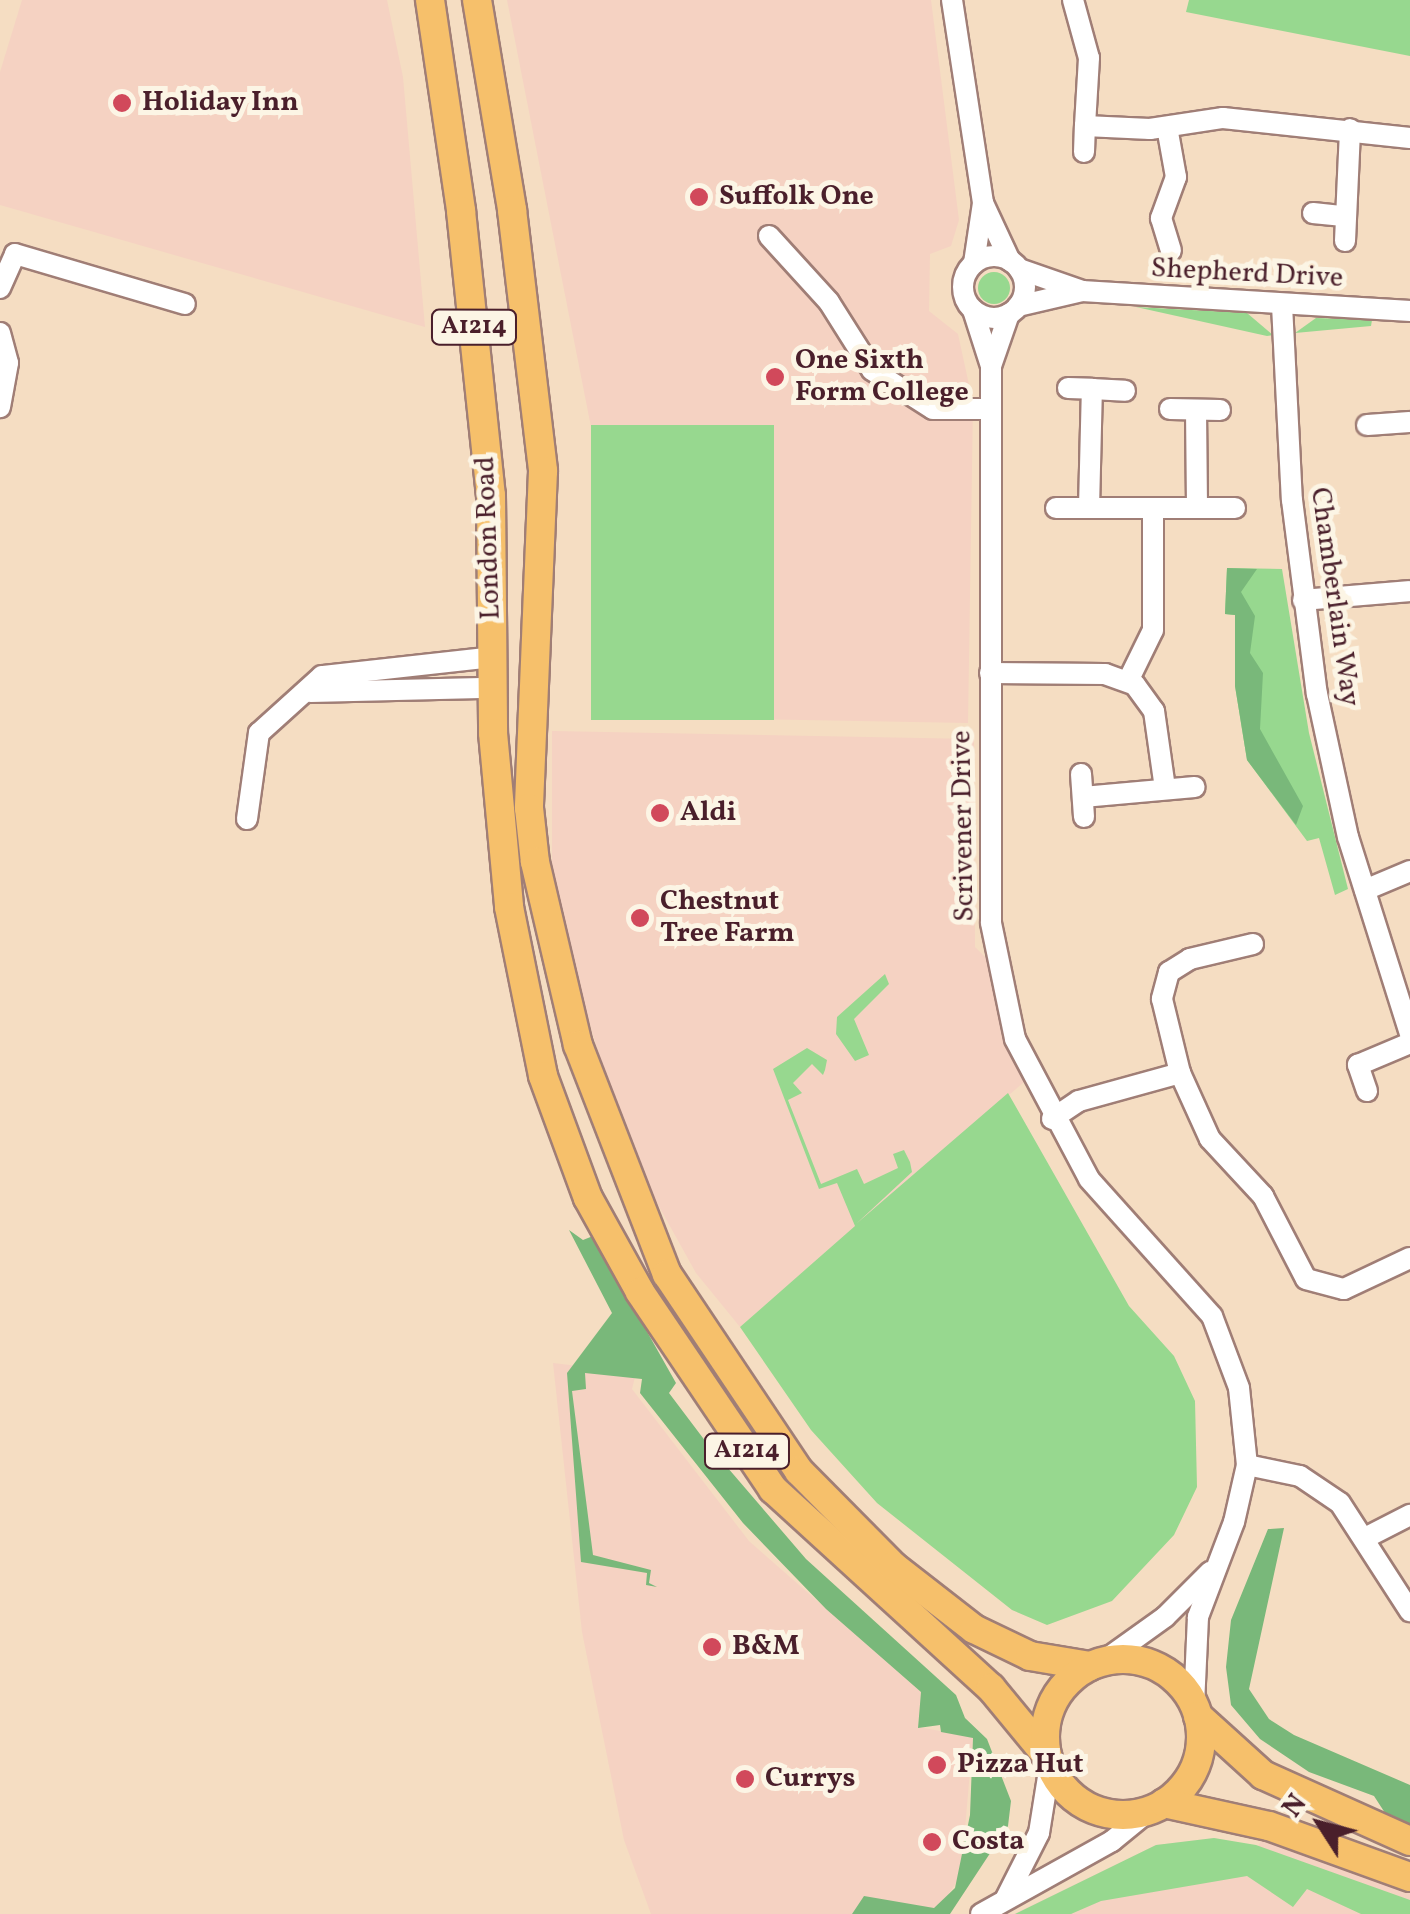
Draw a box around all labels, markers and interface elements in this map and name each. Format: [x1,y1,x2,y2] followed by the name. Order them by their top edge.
[142,86,299,120] place label: Holiday Inn
[111,92,133,114] marker: Holiday Inn
[719,180,874,214] place label: Suffolk One
[688,186,710,208] marker: Suffolk One
[1150,252,1344,296] street label: Shepherd Drive
[429,307,519,347] road number: A1214
[795,344,969,410] place label: One Sixth Form College
[764,366,786,388] marker: One Sixth Form College
[469,456,509,620] street label: London Road
[1302,485,1366,709] street label: Chamberlain Way
[946,730,982,922] street label: Scrivener Drive
[680,796,736,830] place label: Aldi
[649,802,671,824] marker: Aldi
[660,885,795,951] place label: Chestnut Tree Farm
[629,907,651,929] marker: Chestnut Tree Farm
[702,1431,792,1471] road number: A1214
[732,1630,799,1664] place label: B&M
[701,1636,723,1658] marker: B&M
[957,1748,1084,1782] place label: Pizza Hut
[926,1754,948,1776] marker: Pizza Hut
[765,1762,855,1796] place label: Currys
[734,1768,756,1790] marker: Currys
[1270,1774,1370,1874] north arrow
[1274,1786,1317,1826] text: N
[952,1825,1024,1859] place label: Costa
[921,1831,943,1853] marker: Costa

